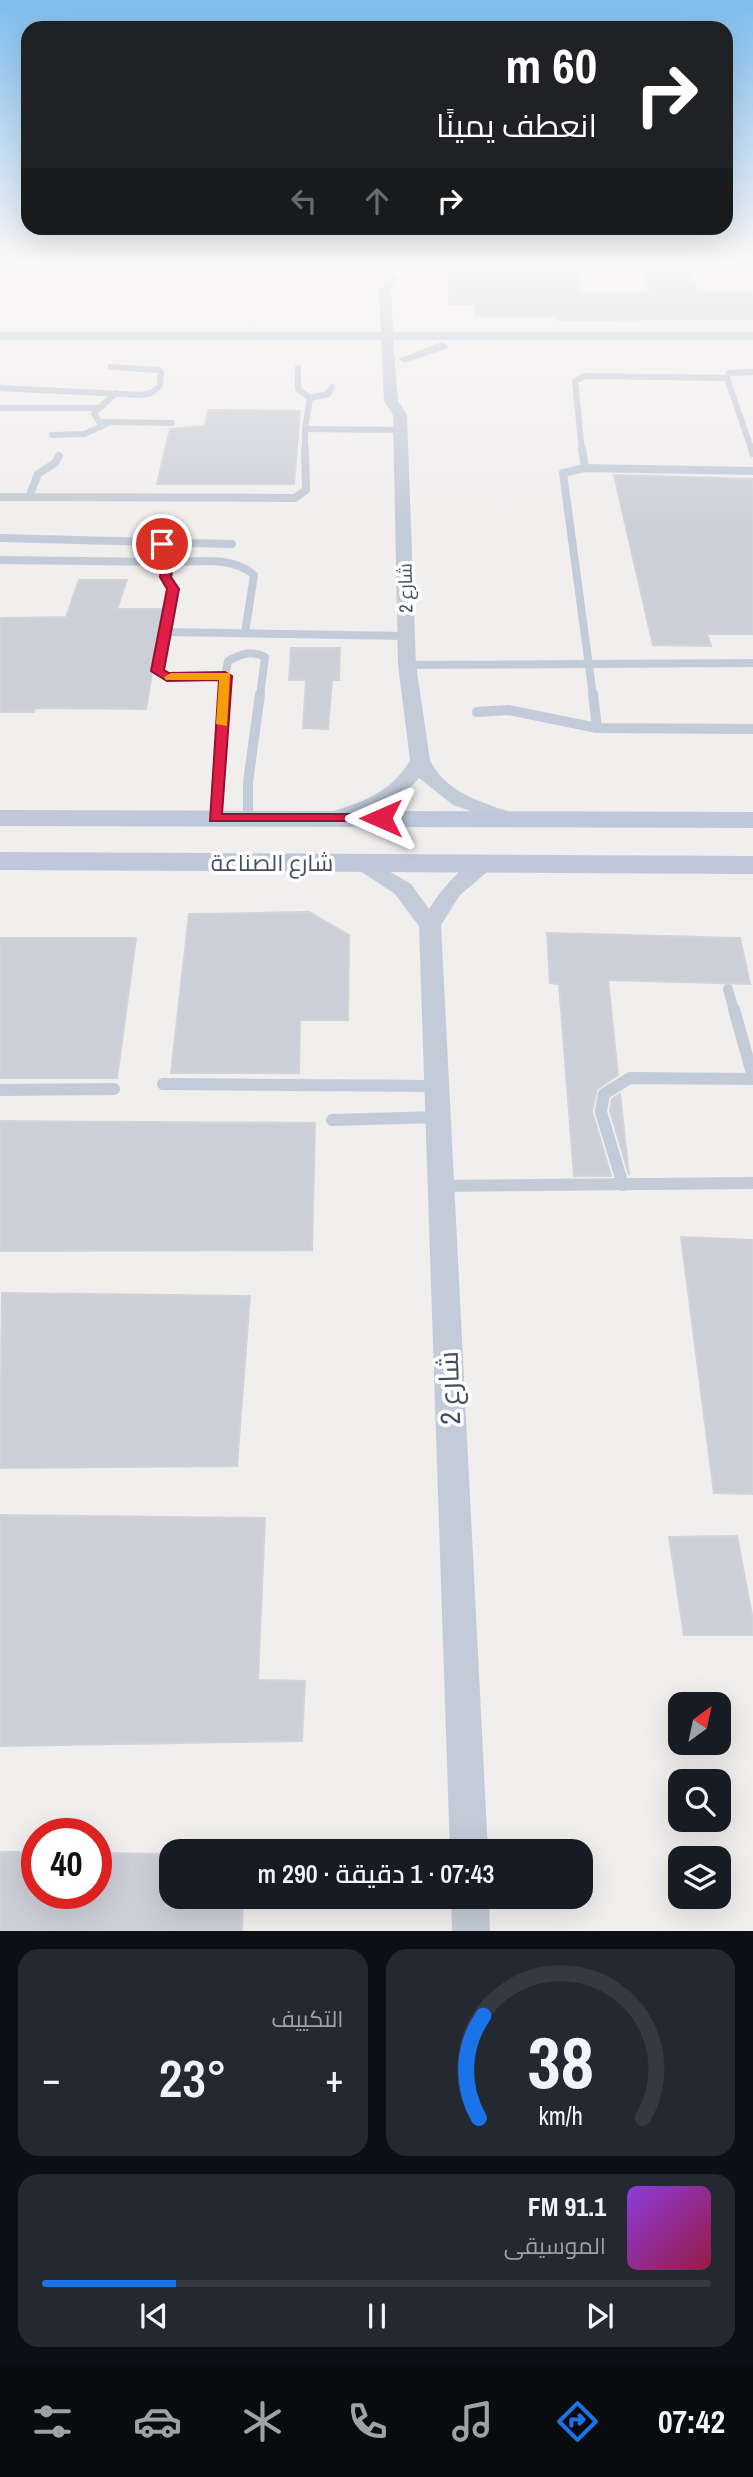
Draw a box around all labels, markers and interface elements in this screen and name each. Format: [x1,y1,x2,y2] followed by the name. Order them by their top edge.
[505,32,597,98] text: 60 m
[621,49,712,140] icon: right
[436,104,597,147] text: انعطف يمينًا
[285,182,323,220] icon: left
[358,182,396,220] icon: ahead
[431,182,469,220] icon: right
[132,514,192,574] pin
[143,525,181,563] icon: arrive
[392,563,419,613] street label: شارع 2
[344,781,418,855] position arrow
[211,847,333,879] street label: شارع الصناعة
[429,1351,469,1425] street label: شارع 2
[668,1692,732,1755] north arrow
[668,1692,731,1909] map controls
[668,1769,731,1832] button: search
[21,1818,112,1909] speed limit sign: 40
[668,1846,731,1909] button: layers
[258,1856,494,1891] text: 07:43 · 1 دقيقة · 290 m
[271,2003,344,2034] text: التكييف
[527,2014,593,2112] text: 38
[159,2043,227,2113] text: 23°
[42,2053,60,2104] text: −
[325,2053,343,2104] text: +
[538,2099,582,2133] text: km/h
[528,2189,606,2224] text: 91.1 FM
[504,2230,606,2261] text: الموسيقى
[135,2297,173,2335] icon: previous
[358,2297,396,2335] icon: pause
[581,2297,619,2335] icon: next
[28,2397,77,2446] icon: filters
[133,2397,182,2446] icon: car
[238,2397,287,2446] icon: climate
[343,2397,392,2446] icon: phone
[448,2397,497,2446] icon: music
[553,2397,602,2446] icon: directions
[658,2400,725,2443] text: 07:42

